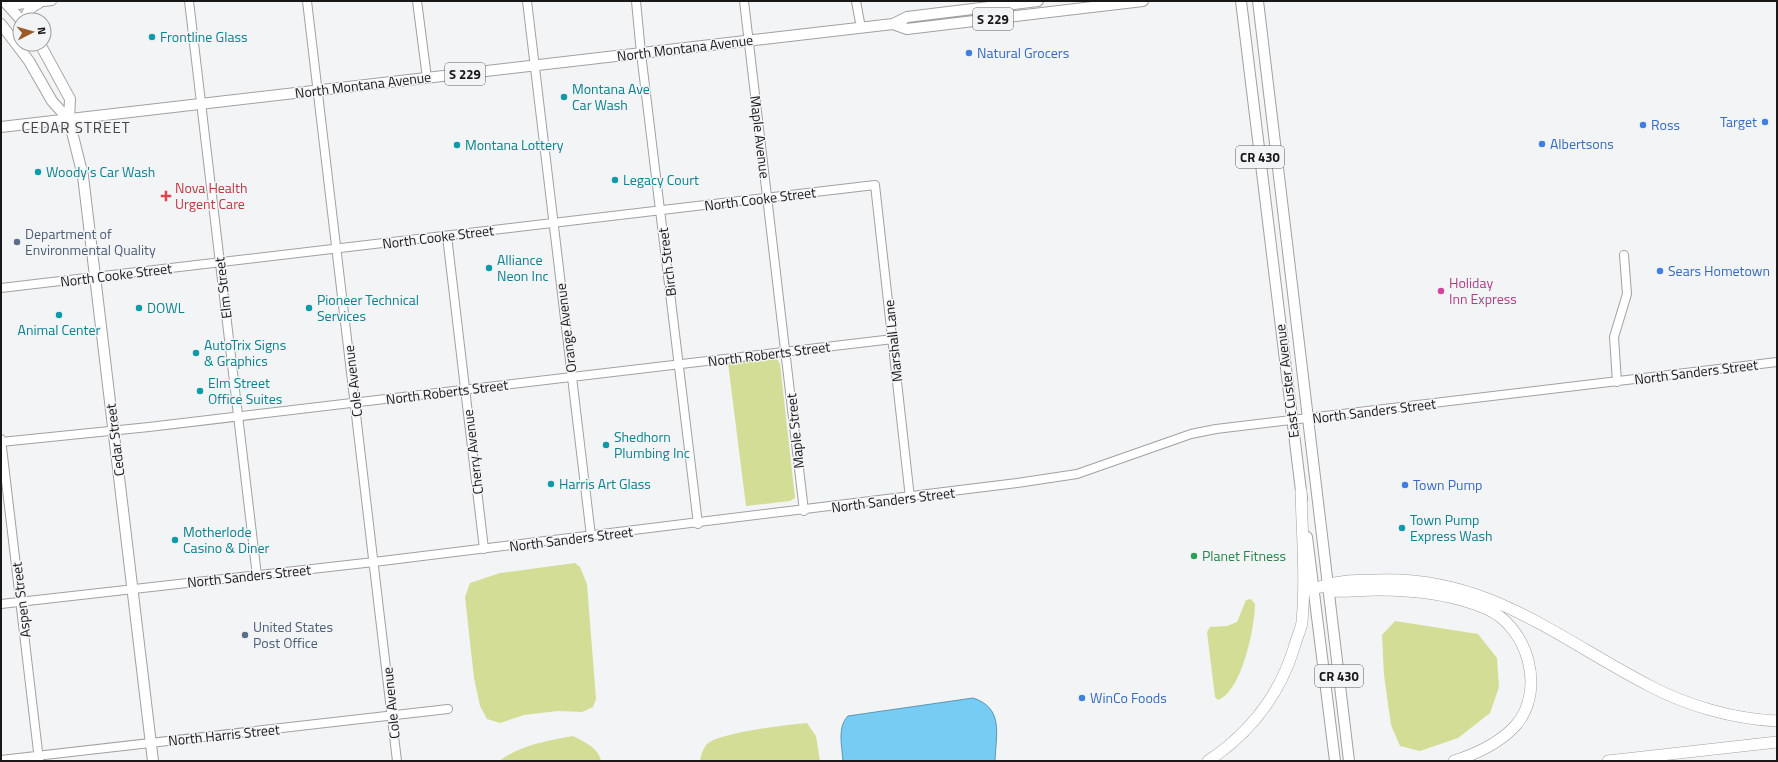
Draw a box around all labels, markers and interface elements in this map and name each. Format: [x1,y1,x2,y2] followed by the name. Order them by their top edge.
[973,8,1013,30] road number: S 229
[12,12,52,52] north arrow
[34,26,50,36] text: N
[160,26,247,47] place label: Frontline Glass
[616,29,754,66] street label: North Montana Avenue
[147,32,157,42] marker: Frontline Glass
[977,42,1069,63] place label: Natural Grocers
[964,48,974,58] marker: Natural Grocers
[445,63,485,85] road number: S 229
[294,66,432,103] street label: North Montana Avenue
[572,78,650,115] place label: Montana Ave Car Wash
[559,92,569,102] marker: Montana Ave Car Wash
[745,94,776,180] street label: Maple Avenue
[1720,111,1757,132] place label: Target
[1651,114,1680,135] place label: Ross
[21,116,131,139] district label: CEDAR STREET
[1760,117,1770,127] marker: Target
[1638,120,1648,130] marker: Ross
[1550,133,1614,154] place label: Albertsons
[465,134,564,155] place label: Montana Lottery
[1537,139,1547,149] marker: Albertsons
[452,140,462,150] marker: Montana Lottery
[1236,146,1284,168] road number: CR 430
[46,161,155,182] place label: Woody's Car Wash
[33,167,43,177] marker: Woody's Car Wash
[623,169,699,190] place label: Legacy Court
[610,175,620,185] marker: Legacy Court
[175,177,248,214] place label: Nova Health Urgent Care
[703,181,817,216] street label: North Cooke Street
[160,190,172,202] marker: Nova Health Urgent Care
[381,219,495,254] street label: North Cooke Street
[25,223,156,260] place label: Department of Environmental Quality
[652,226,681,298] street label: Birch Street
[12,237,22,247] marker: Department of Environmental Quality
[497,249,549,286] place label: Alliance Neon Inc
[208,256,237,320] street label: Elm Street
[59,257,173,292] street label: North Cooke Street
[1668,260,1770,281] place label: Sears Hometown
[484,263,494,273] marker: Alliance Neon Inc
[1655,266,1665,276] marker: Sears Hometown
[1449,272,1517,309] place label: Holiday Inn Express
[550,282,581,374] street label: Orange Avenue
[1436,286,1446,296] marker: Holiday Inn Express
[317,289,419,326] place label: Pioneer Technical Services
[147,297,185,318] place label: DOWL
[878,299,907,383] street label: Marshall Lane
[134,303,144,313] marker: DOWL
[304,303,314,313] marker: Pioneer Technical Services
[54,310,64,320] marker: Animal Center
[18,319,101,340] place label: Animal Center
[1269,323,1304,439] street label: East Custer Avenue
[204,334,286,371] place label: AutoTrix Signs & Graphics
[707,336,831,371] street label: North Roberts Street
[338,344,367,418] street label: Cole Avenue
[191,348,201,358] marker: AutoTrix Signs & Graphics
[1633,353,1759,389] street label: North Sanders Street
[208,372,282,409] place label: Elm Street Office Suites
[385,374,509,409] street label: North Roberts Street
[195,386,205,396] marker: Elm Street Office Suites
[780,392,809,470] street label: Maple Street
[1311,392,1437,428] street label: North Sanders Street
[100,402,129,478] street label: Cedar Street
[457,408,488,496] street label: Cherry Avenue
[614,426,690,463] place label: Shedhorn Plumbing Inc
[601,440,611,450] marker: Shedhorn Plumbing Inc
[559,473,651,494] place label: Harris Art Glass
[1413,474,1483,495] place label: Town Pump
[546,479,556,489] marker: Harris Art Glass
[1400,480,1410,490] marker: Town Pump
[830,481,956,517] street label: North Sanders Street
[1410,509,1493,546] place label: Town Pump Express Wash
[508,520,634,556] street label: North Sanders Street
[183,521,270,558] place label: Motherlode Casino & Diner
[1397,523,1407,533] marker: Town Pump Express Wash
[170,535,180,545] marker: Motherlode Casino & Diner
[1202,545,1286,566] place label: Planet Fitness
[1189,551,1199,561] marker: Planet Fitness
[186,559,312,592] street label: North Sanders Street
[5,561,36,639] street label: Aspen Street
[253,616,333,653] place label: United States Post Office
[240,630,250,640] marker: United States Post Office
[1315,665,1363,687] road number: CR 430
[376,666,405,740] street label: Cole Avenue
[1090,687,1167,708] place label: WinCo Foods
[1077,693,1087,703] marker: WinCo Foods
[167,718,281,751] street label: North Harris Street

